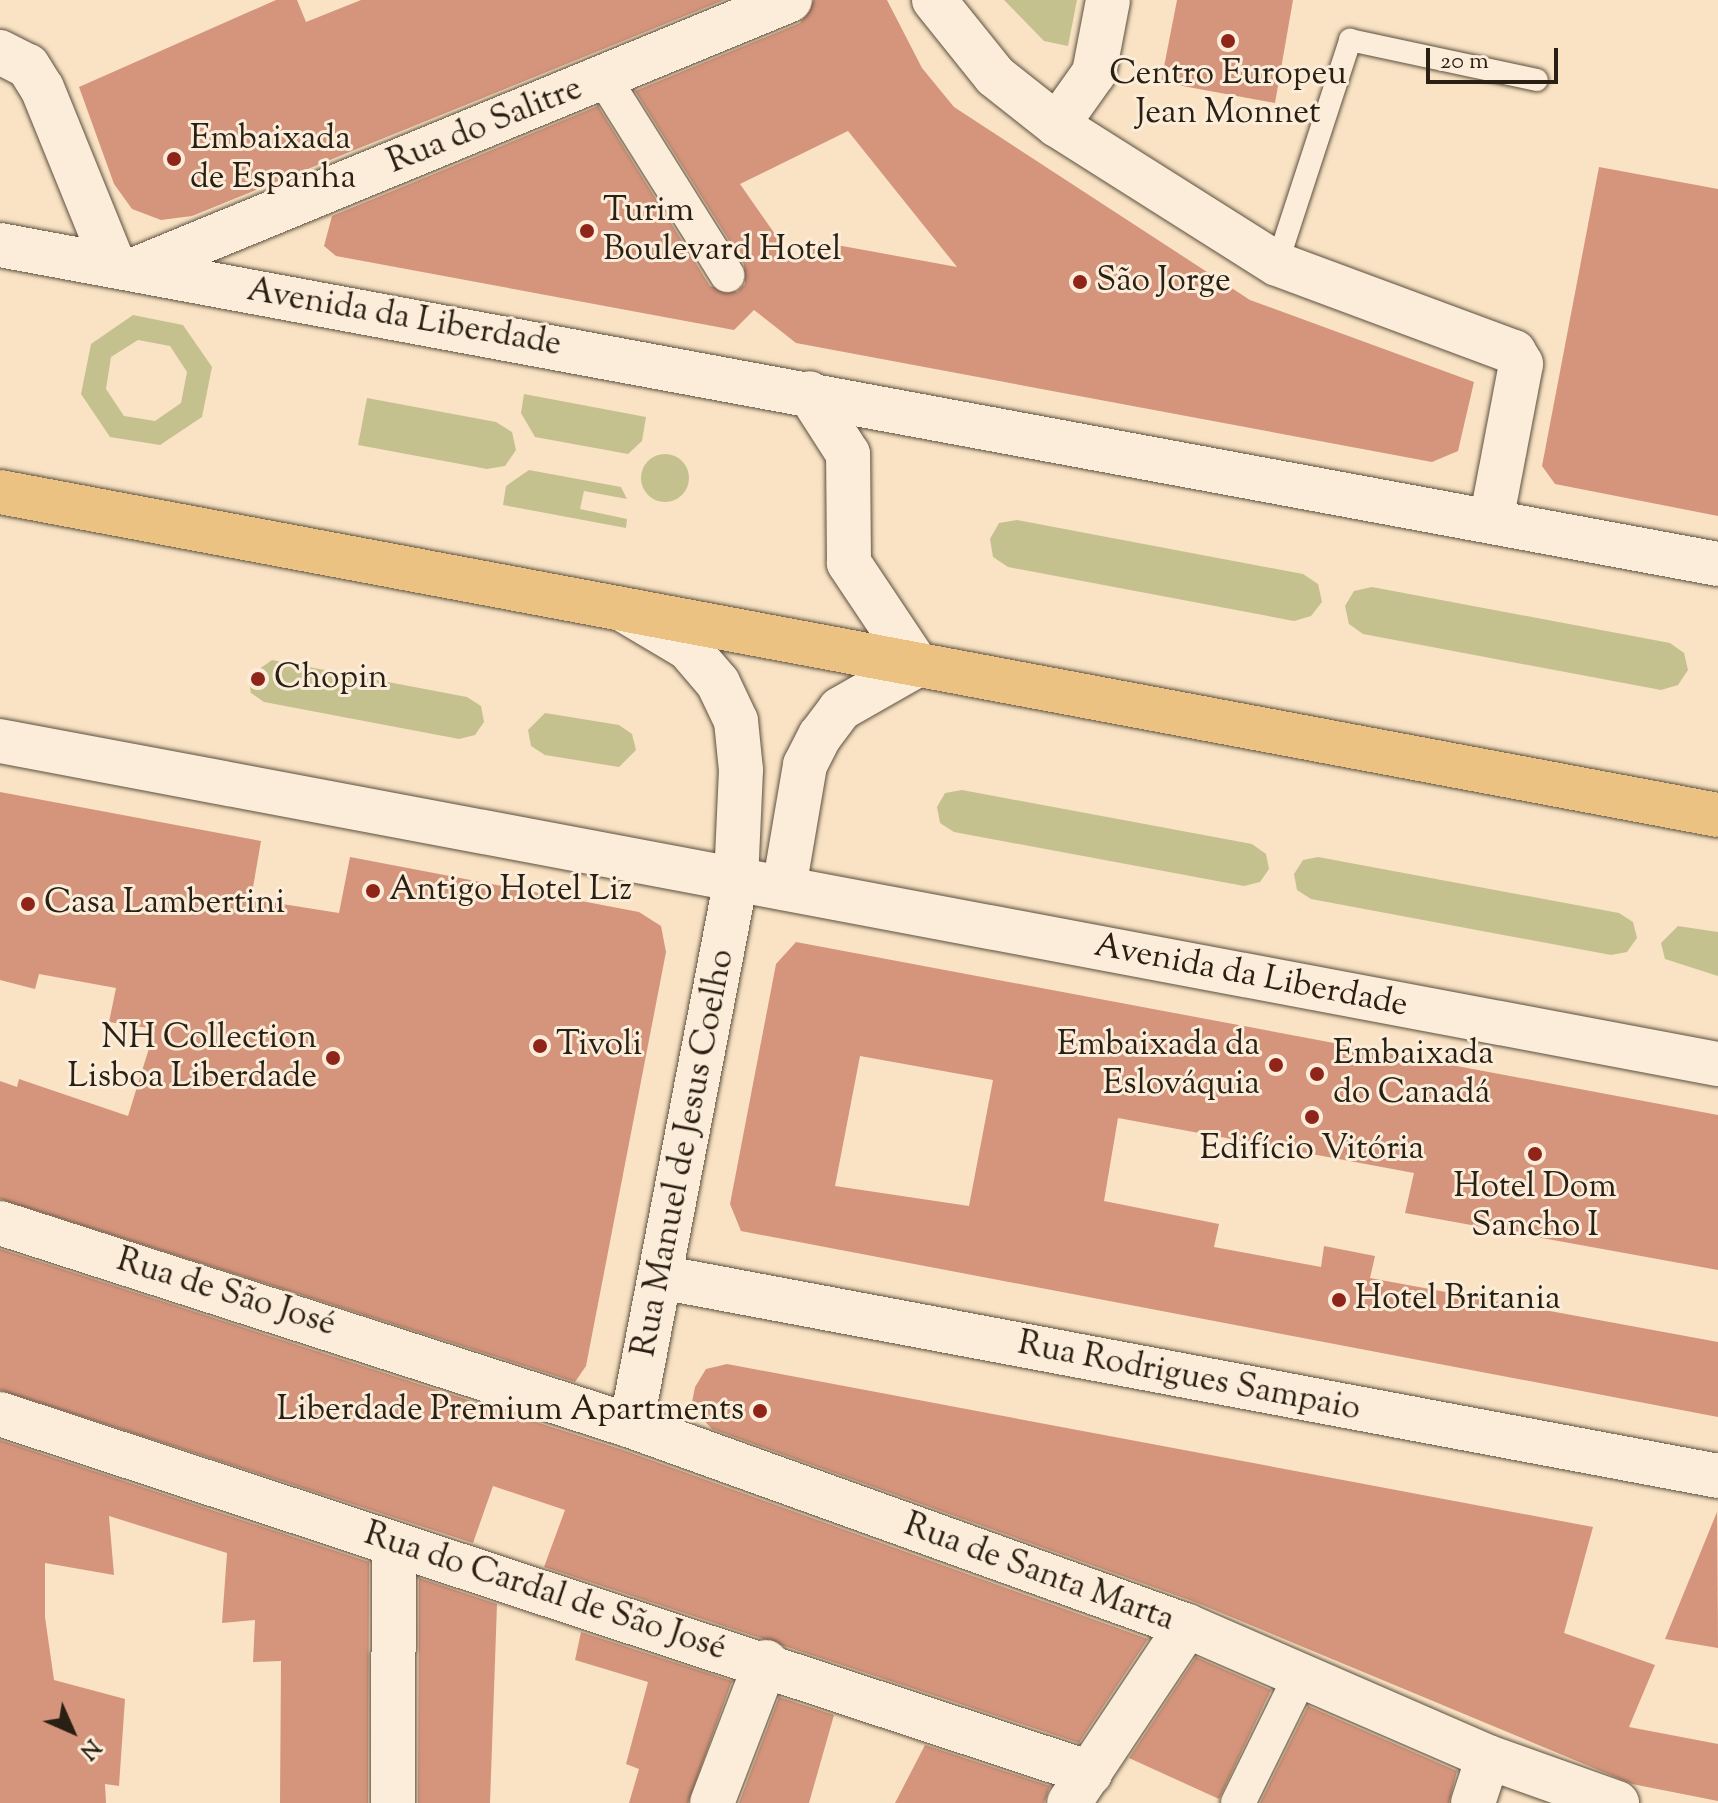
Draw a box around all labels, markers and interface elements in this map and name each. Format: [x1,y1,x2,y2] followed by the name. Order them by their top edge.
[1219,32,1237,50] marker: Centro Europeu Jean Monnet
[1430,32,1562,82] scale bar
[1440,45,1489,79] text: 20 m
[1109,54,1347,134] place label: Centro Europeu Jean Monnet
[382,69,588,183] street label: Rua do Salitre
[190,119,356,198] place label: Embaixada de Espanha
[165,150,183,168] marker: Embaixada de Espanha
[603,191,841,270] place label: Turim Boulevard Hotel
[578,222,596,240] marker: Turim Boulevard Hotel
[1096,262,1231,302] place label: São Jorge
[244,270,564,366] street label: Avenida da Liberdade
[1071,273,1089,291] marker: São Jorge
[274,659,388,699] place label: Chopin
[249,670,267,688] marker: Chopin
[389,871,632,911] place label: Antigo Hotel Liz
[364,882,382,900] marker: Antigo Hotel Liz
[44,884,285,924] place label: Casa Lambertini
[19,895,37,913] marker: Casa Lambertini
[1091,926,1411,1026] street label: Avenida da Liberdade
[624,946,744,1360] street label: Rua Manuel de Jesus Coelho
[68,1018,317,1098] place label: NH Collection Lisboa Liberdade
[1057,1025,1260,1104] place label: Embaixada da Eslováquia
[556,1026,642,1066] place label: Tivoli
[1333,1034,1494,1114] place label: Embaixada do Canadá
[531,1037,549,1055] marker: Tivoli
[324,1049,342,1067] marker: NH Collection Lisboa Liberdade
[1267,1056,1285,1074] marker: Embaixada da Eslováquia
[1308,1065,1326,1083] marker: Embaixada do Canadá
[1303,1108,1321,1126] marker: Edifício Vitória
[1200,1130,1424,1170] place label: Edifício Vitória
[1526,1145,1544,1163] marker: Hotel Dom Sancho I
[1454,1167,1616,1246] place label: Hotel Dom Sancho I
[112,1240,340,1346] street label: Rua de São José
[1355,1280,1561,1320] place label: Hotel Britania
[1330,1291,1348,1309] marker: Hotel Britania
[1014,1324,1364,1430] street label: Rua Rodrigues Sampaio
[277,1391,744,1431] place label: Liberdade Premium Apartments
[751,1402,769,1420] marker: Liberdade Premium Apartments
[898,1505,1180,1641] street label: Rua de Santa Marta
[359,1514,731,1670] street label: Rua do Cardal de São José
[32,1691,112,1771] north arrow
[71,1730,106,1765] text: N

